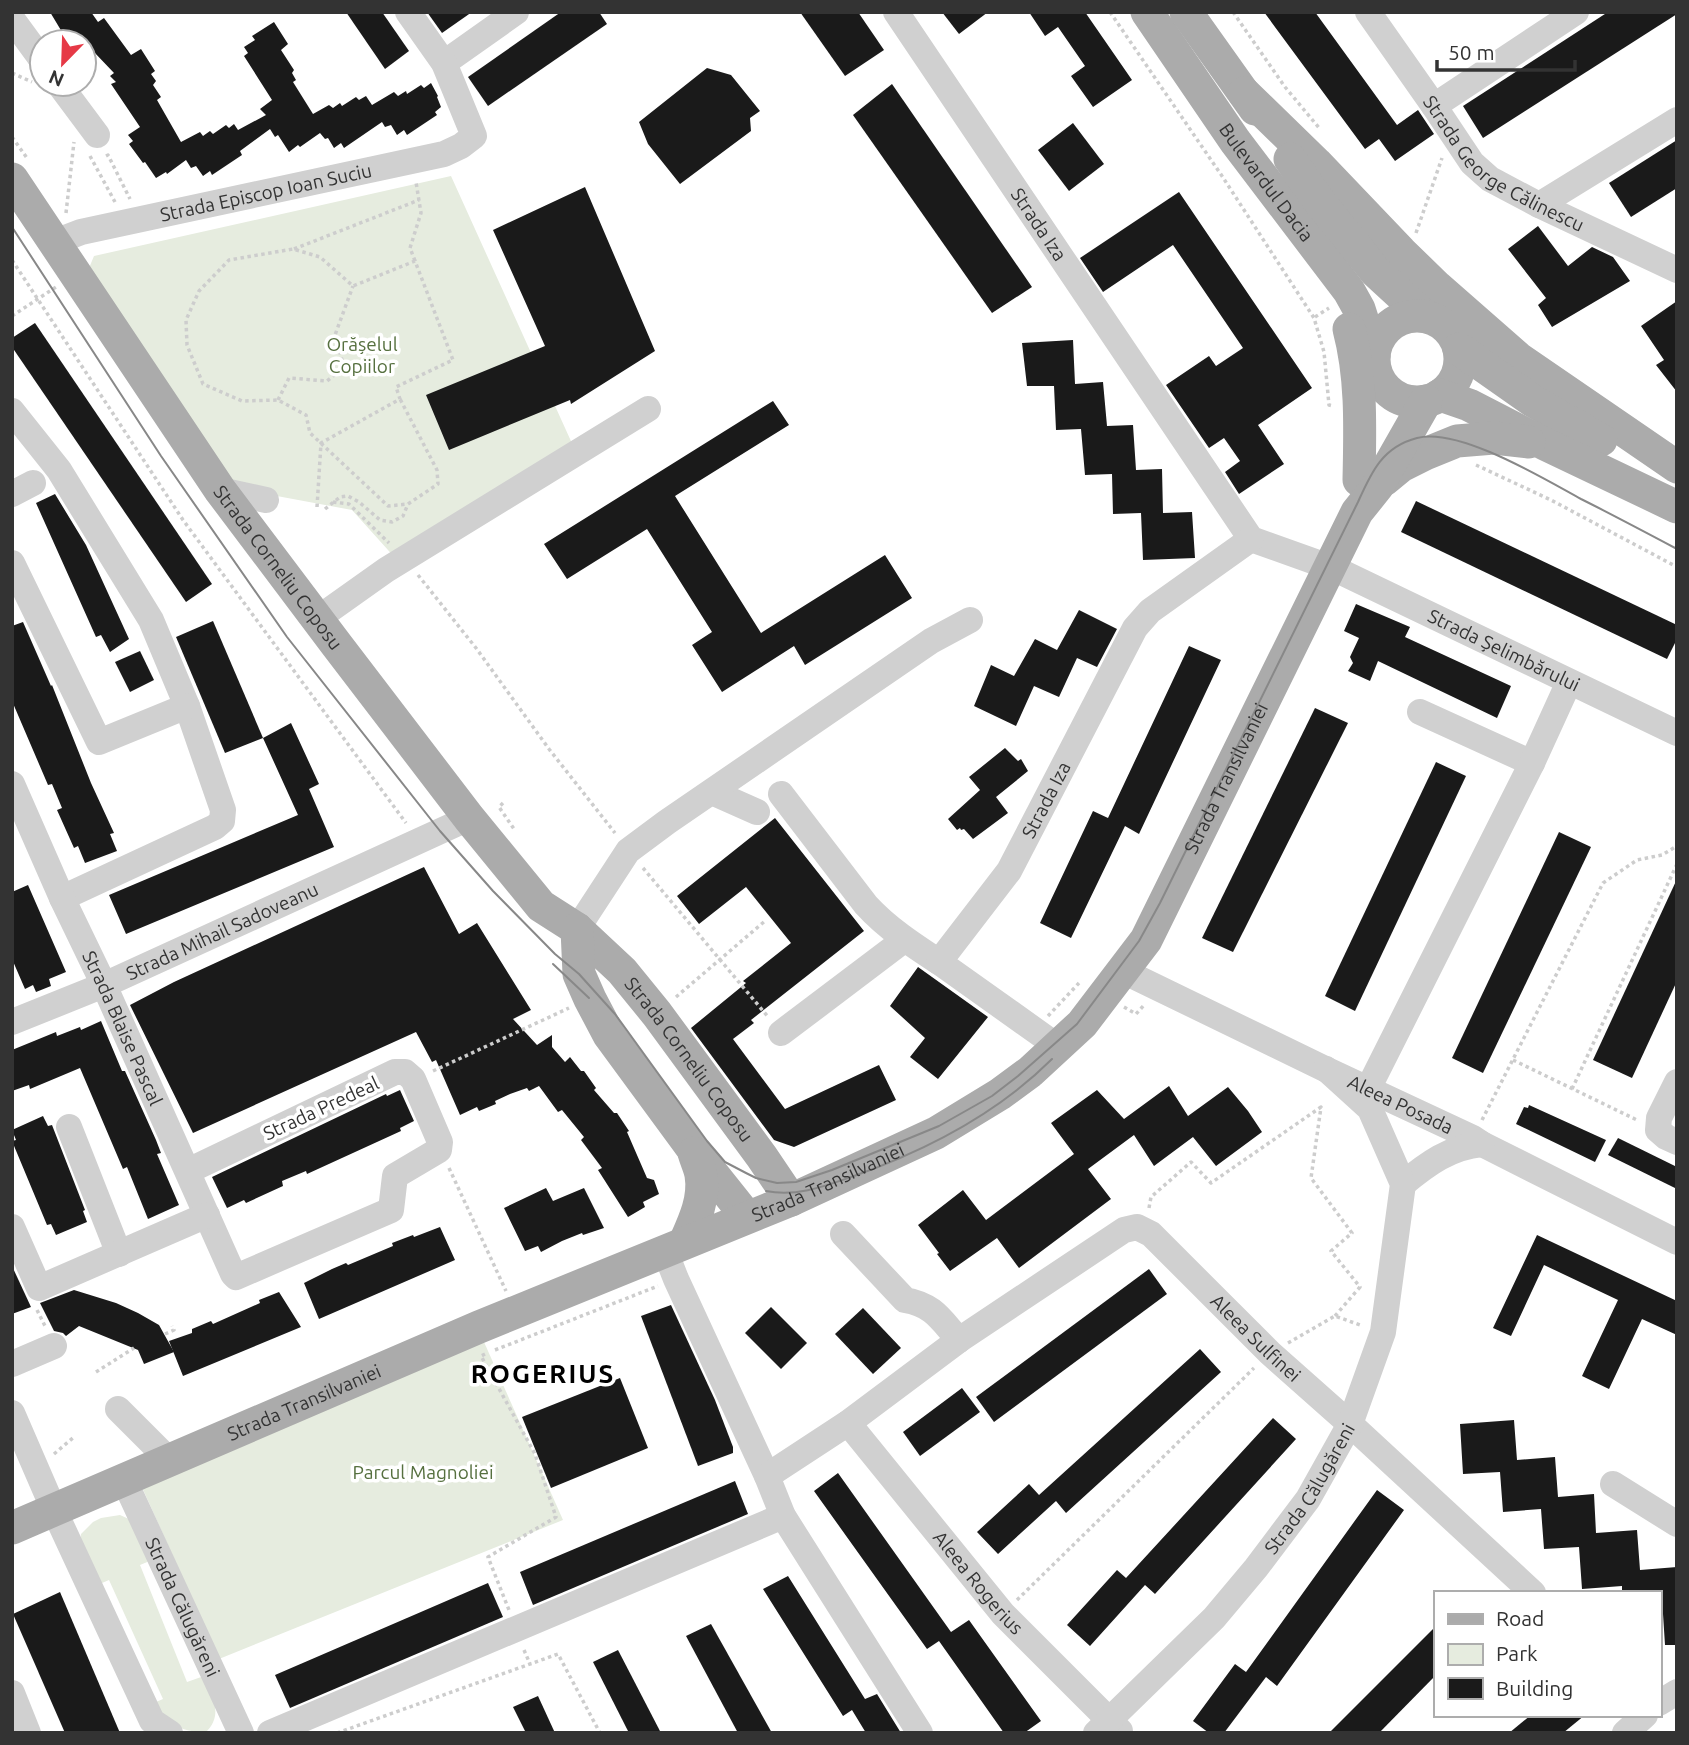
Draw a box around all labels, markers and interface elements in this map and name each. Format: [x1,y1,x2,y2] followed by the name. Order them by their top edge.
[28,28,98,98] north arrow
[1437,28,1575,72] scale bar
[1448,40,1495,64] text: 50 m
[46,66,67,92] text: N
[1419,91,1588,236] street label: Strada George Călinescu
[1215,119,1318,246] street label: Bulevardul Dacia
[158,159,374,226] street label: Strada Episcop Ioan Suciu
[1007,184,1071,265] street label: Strada Iza
[326,333,398,377] park label: Orășelul Copiilor
[209,481,347,654] street label: Strada Corneliu Coposu
[1425,604,1583,696] street label: Strada Șelimbărului
[1179,699,1272,857] street label: Strada Transilvaniei
[1017,758,1075,842] street label: Strada Iza
[123,878,321,984] street label: Strada Mihail Sadoveanu
[78,947,167,1109] street label: Strada Blaise Pascal
[620,973,758,1146] street label: Strada Corneliu Coposu
[1344,1070,1457,1138] street label: Aleea Posada
[260,1072,382,1144] street label: Strada Predeal
[748,1138,907,1226] street label: Strada Transilvaniei
[1207,1290,1305,1386] street label: Aleea Sulfinei
[471,1359,615,1388] district label: ROGERIUS
[224,1360,384,1445] street label: Strada Transilvaniei
[1260,1419,1359,1558] street label: Strada Călugăreni
[352,1461,494,1483] park label: Parcul Magnoliei
[929,1526,1028,1639] street label: Aleea Rogerius
[141,1534,224,1680] street label: Strada Călugăreni
[1434,1591,1661,1717] legend
[1496,1606,1544,1630] text: Road
[1496,1641,1538,1665] text: Park
[1496,1676,1573,1700] text: Building

